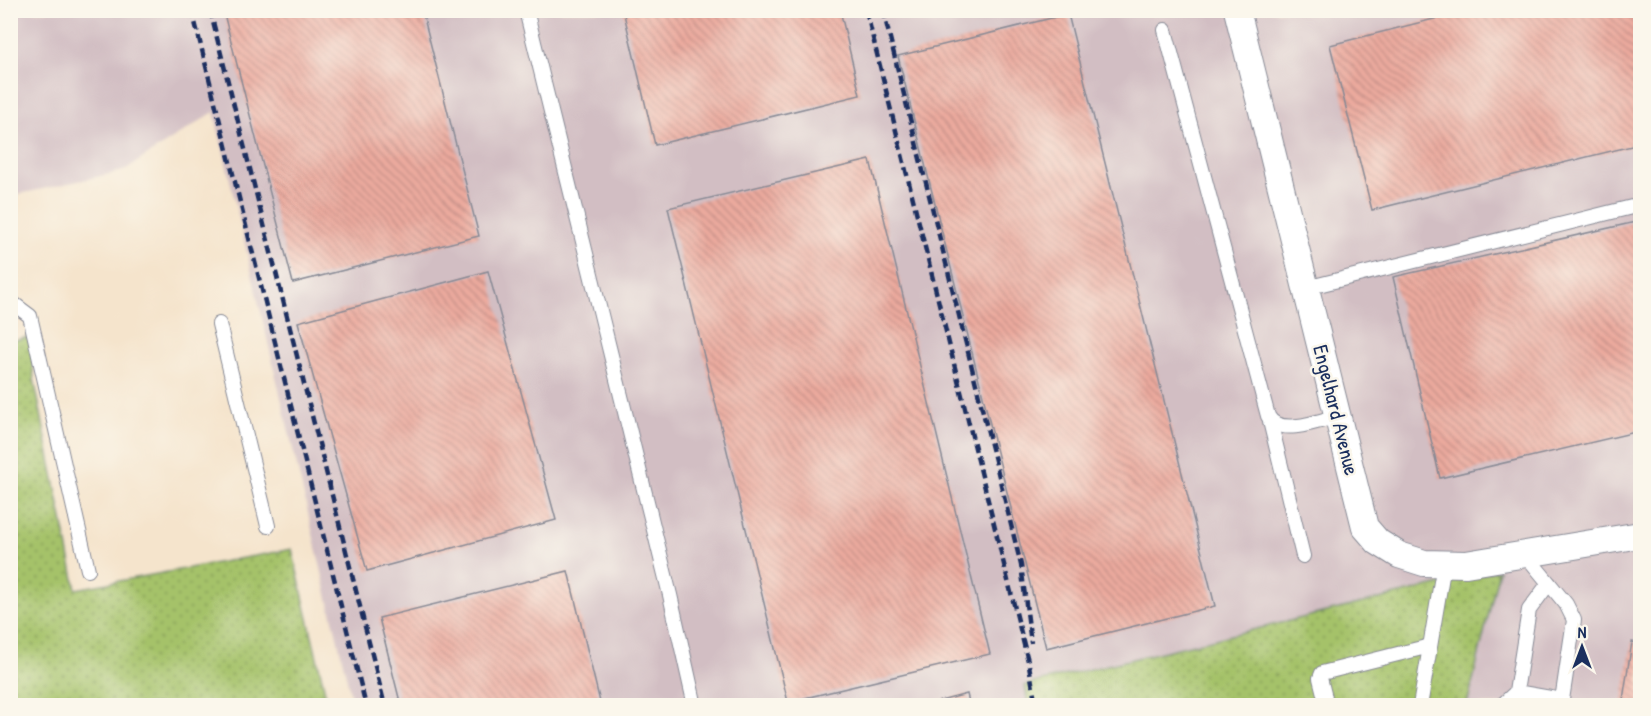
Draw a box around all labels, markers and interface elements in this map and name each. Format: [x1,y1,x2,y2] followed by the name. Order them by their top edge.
[1306,342,1367,478] street label: Engelhard Avenue
[1552,617,1612,677] north arrow
[1578,621,1587,643] text: N

